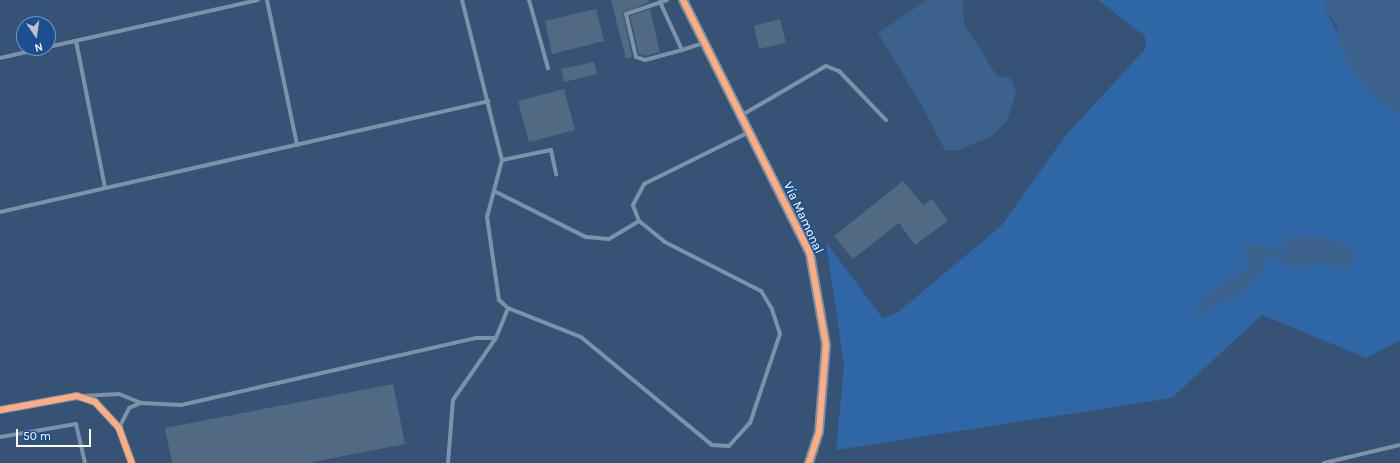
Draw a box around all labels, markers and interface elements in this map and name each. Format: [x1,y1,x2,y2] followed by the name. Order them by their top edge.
[16,16,56,56] north arrow
[33,40,44,54] text: N
[780,180,826,256] street label: Vía Mamonal
[18,421,93,447] scale bar
[23,429,51,443] text: 50 m

